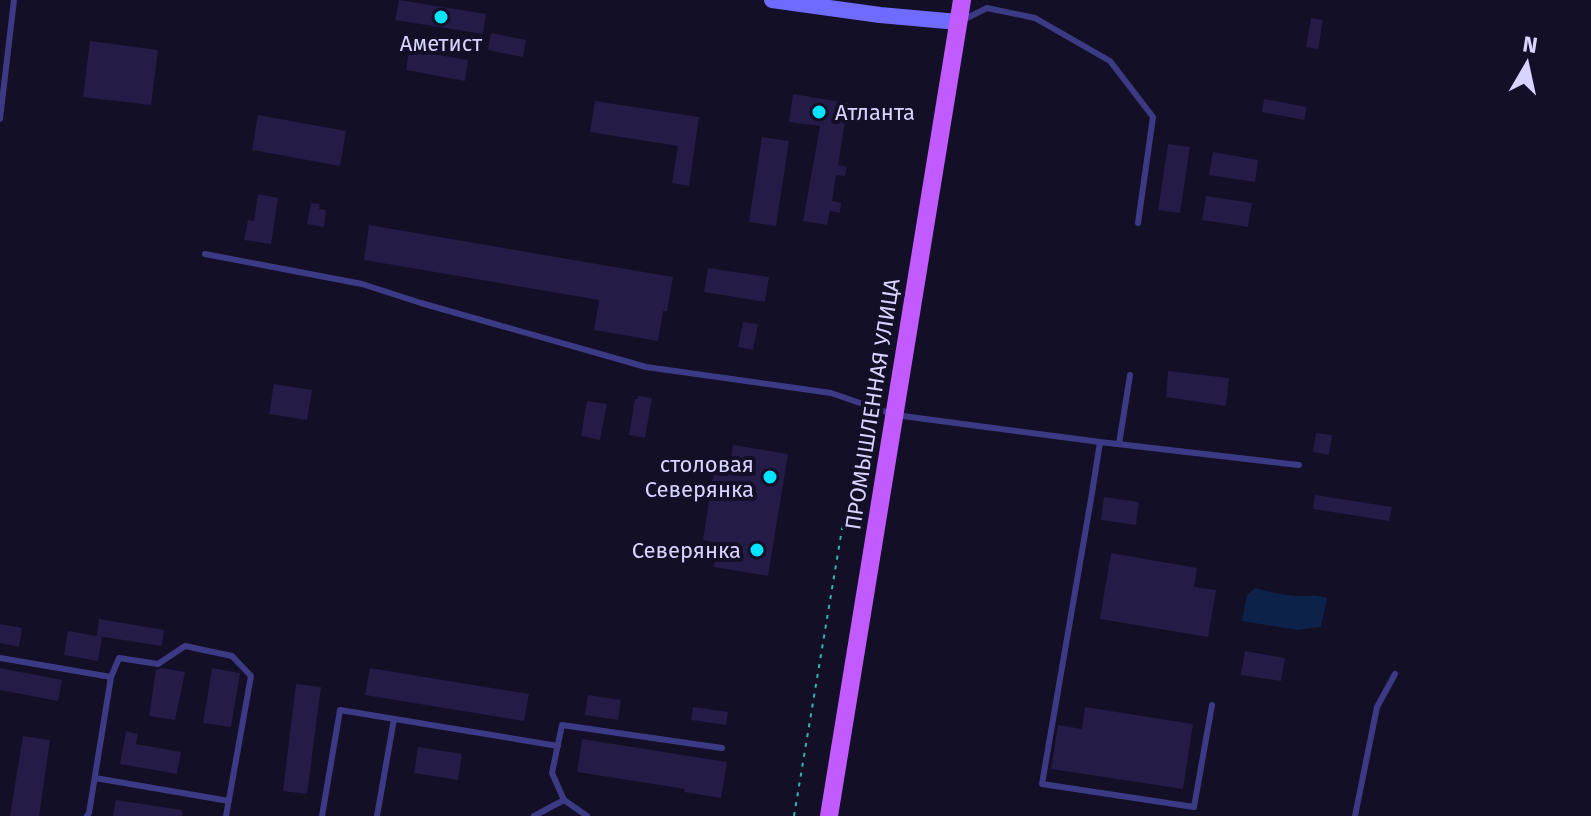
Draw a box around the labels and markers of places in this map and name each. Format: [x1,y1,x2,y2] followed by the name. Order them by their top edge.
[432,8,450,26] marker: Аметист
[400,30,482,57] place label: Аметист
[835,99,915,126] place label: Атланта
[810,103,828,121] marker: Атланта
[645,451,754,503] place label: столовая Северянка
[761,468,779,486] marker: столовая Северянка
[632,537,741,564] place label: Северянка
[748,541,766,559] marker: Северянка

